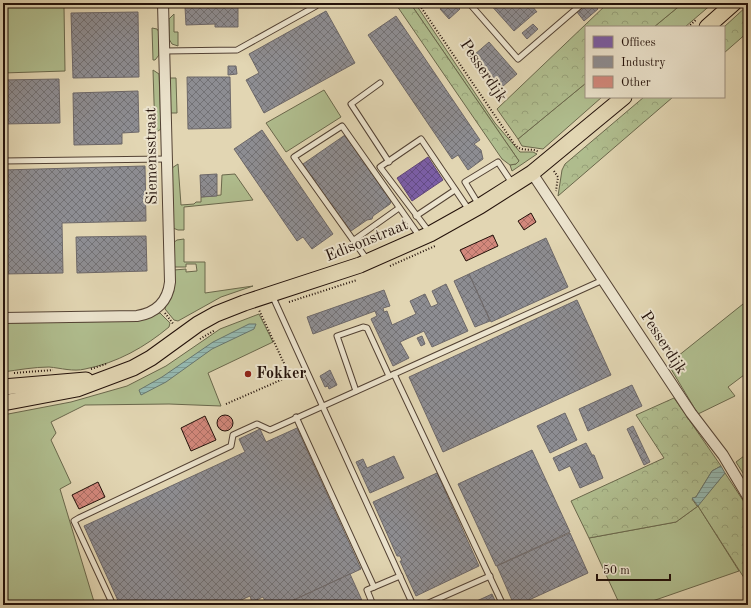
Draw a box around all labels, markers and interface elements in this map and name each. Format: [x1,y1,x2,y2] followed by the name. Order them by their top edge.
[585,26,725,98] legend
[456,37,510,105] street label: Pesserdijk
[621,37,656,49] text: Offices
[621,57,666,69] text: Industry
[621,77,651,89] text: Other
[143,107,161,205] street label: Siemensstraat
[323,217,411,265] street label: Edisonstraat
[637,309,689,377] street label: Pesserdijk
[256,366,307,382] place label: Fokker
[243,369,253,379] marker: Fokker
[597,556,670,582] scale bar
[603,564,630,577] text: 50 m

